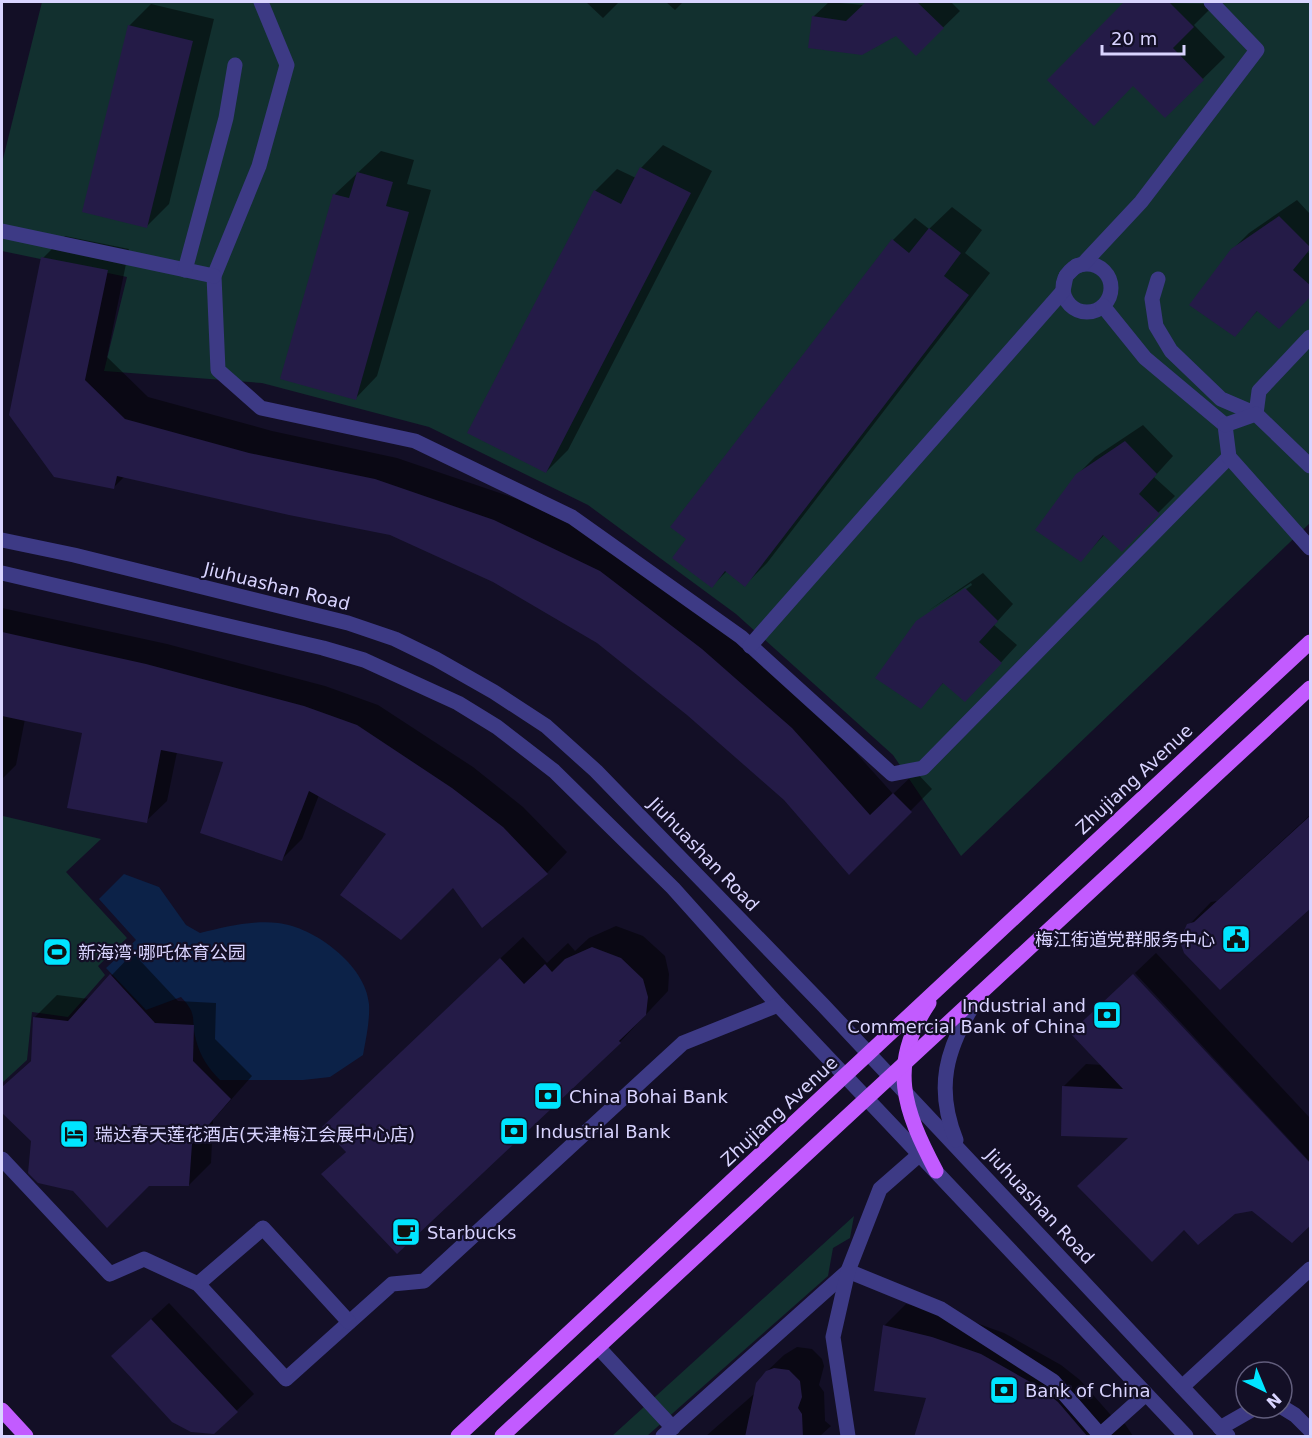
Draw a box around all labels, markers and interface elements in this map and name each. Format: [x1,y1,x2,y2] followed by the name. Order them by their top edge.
[1102,18,1184,56] scale bar
[1111,28,1157,49] text: 20 m
[201,557,352,614] street label: Jiuhuashan Road
[1071,720,1197,838] street label: Zhujiang Avenue
[644,792,764,915] street label: Jiuhuashan Road
[1220,923,1252,955] public building icon: 梅江街道党群服务中心
[1035,929,1215,950] place label: 梅江街道党群服务中心
[41,936,73,968] sports icon: 新海湾·哪吒体育公园
[78,942,246,963] place label: 新海湾·哪吒体育公园
[847,995,1086,1037] place label: Industrial and Commercial Bank of China
[1091,999,1123,1031] bank icon: Industrial and Commercial Bank of China
[716,1052,842,1170] street label: Zhujiang Avenue
[532,1080,564,1112] bank icon: China Bohai Bank
[569,1086,728,1107] place label: China Bohai Bank
[498,1115,530,1147] bank icon: Industrial Bank
[58,1118,90,1150] hotel icon: 瑞达春天莲花酒店(天津梅江会展中心店)
[535,1121,671,1142] place label: Industrial Bank
[95,1124,415,1145] place label: 瑞达春天莲花酒店(天津梅江会展中心店)
[981,1143,1099,1268] street label: Jiuhuashan Road
[390,1216,422,1248] cafe icon: Starbucks
[427,1222,516,1243] place label: Starbucks
[1234,1360,1294,1420] north arrow
[988,1374,1020,1406] bank icon: Bank of China
[1025,1380,1150,1401] place label: Bank of China
[1263,1389,1285,1412] text: N

